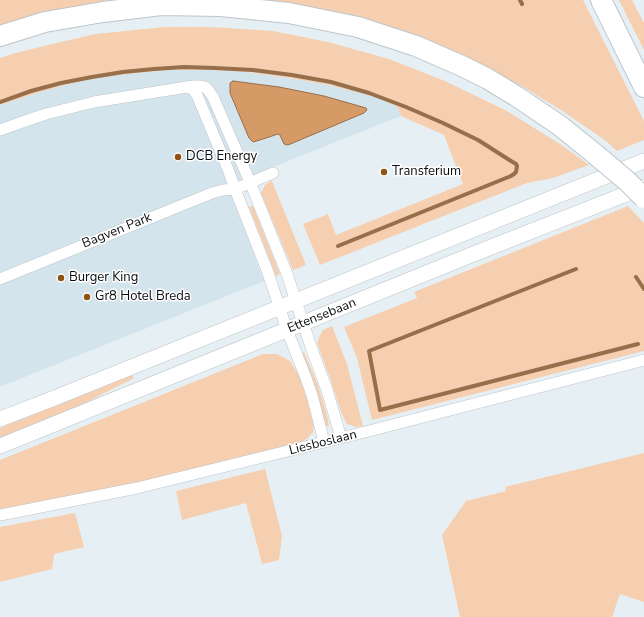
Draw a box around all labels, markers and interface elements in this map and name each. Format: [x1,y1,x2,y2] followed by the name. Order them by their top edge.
[186,149,257,165] place label: DCB Energy
[173,152,183,162] marker: DCB Energy
[392,164,461,180] place label: Transferium
[379,167,389,177] marker: Transferium
[80,210,154,252] street label: Bagven Park
[69,270,138,286] place label: Burger King
[56,273,66,283] marker: Burger King
[95,289,191,305] place label: Gr8 Hotel Breda
[82,292,92,302] marker: Gr8 Hotel Breda
[285,295,359,337] street label: Ettensebaan
[287,427,359,459] street label: Liesboslaan

